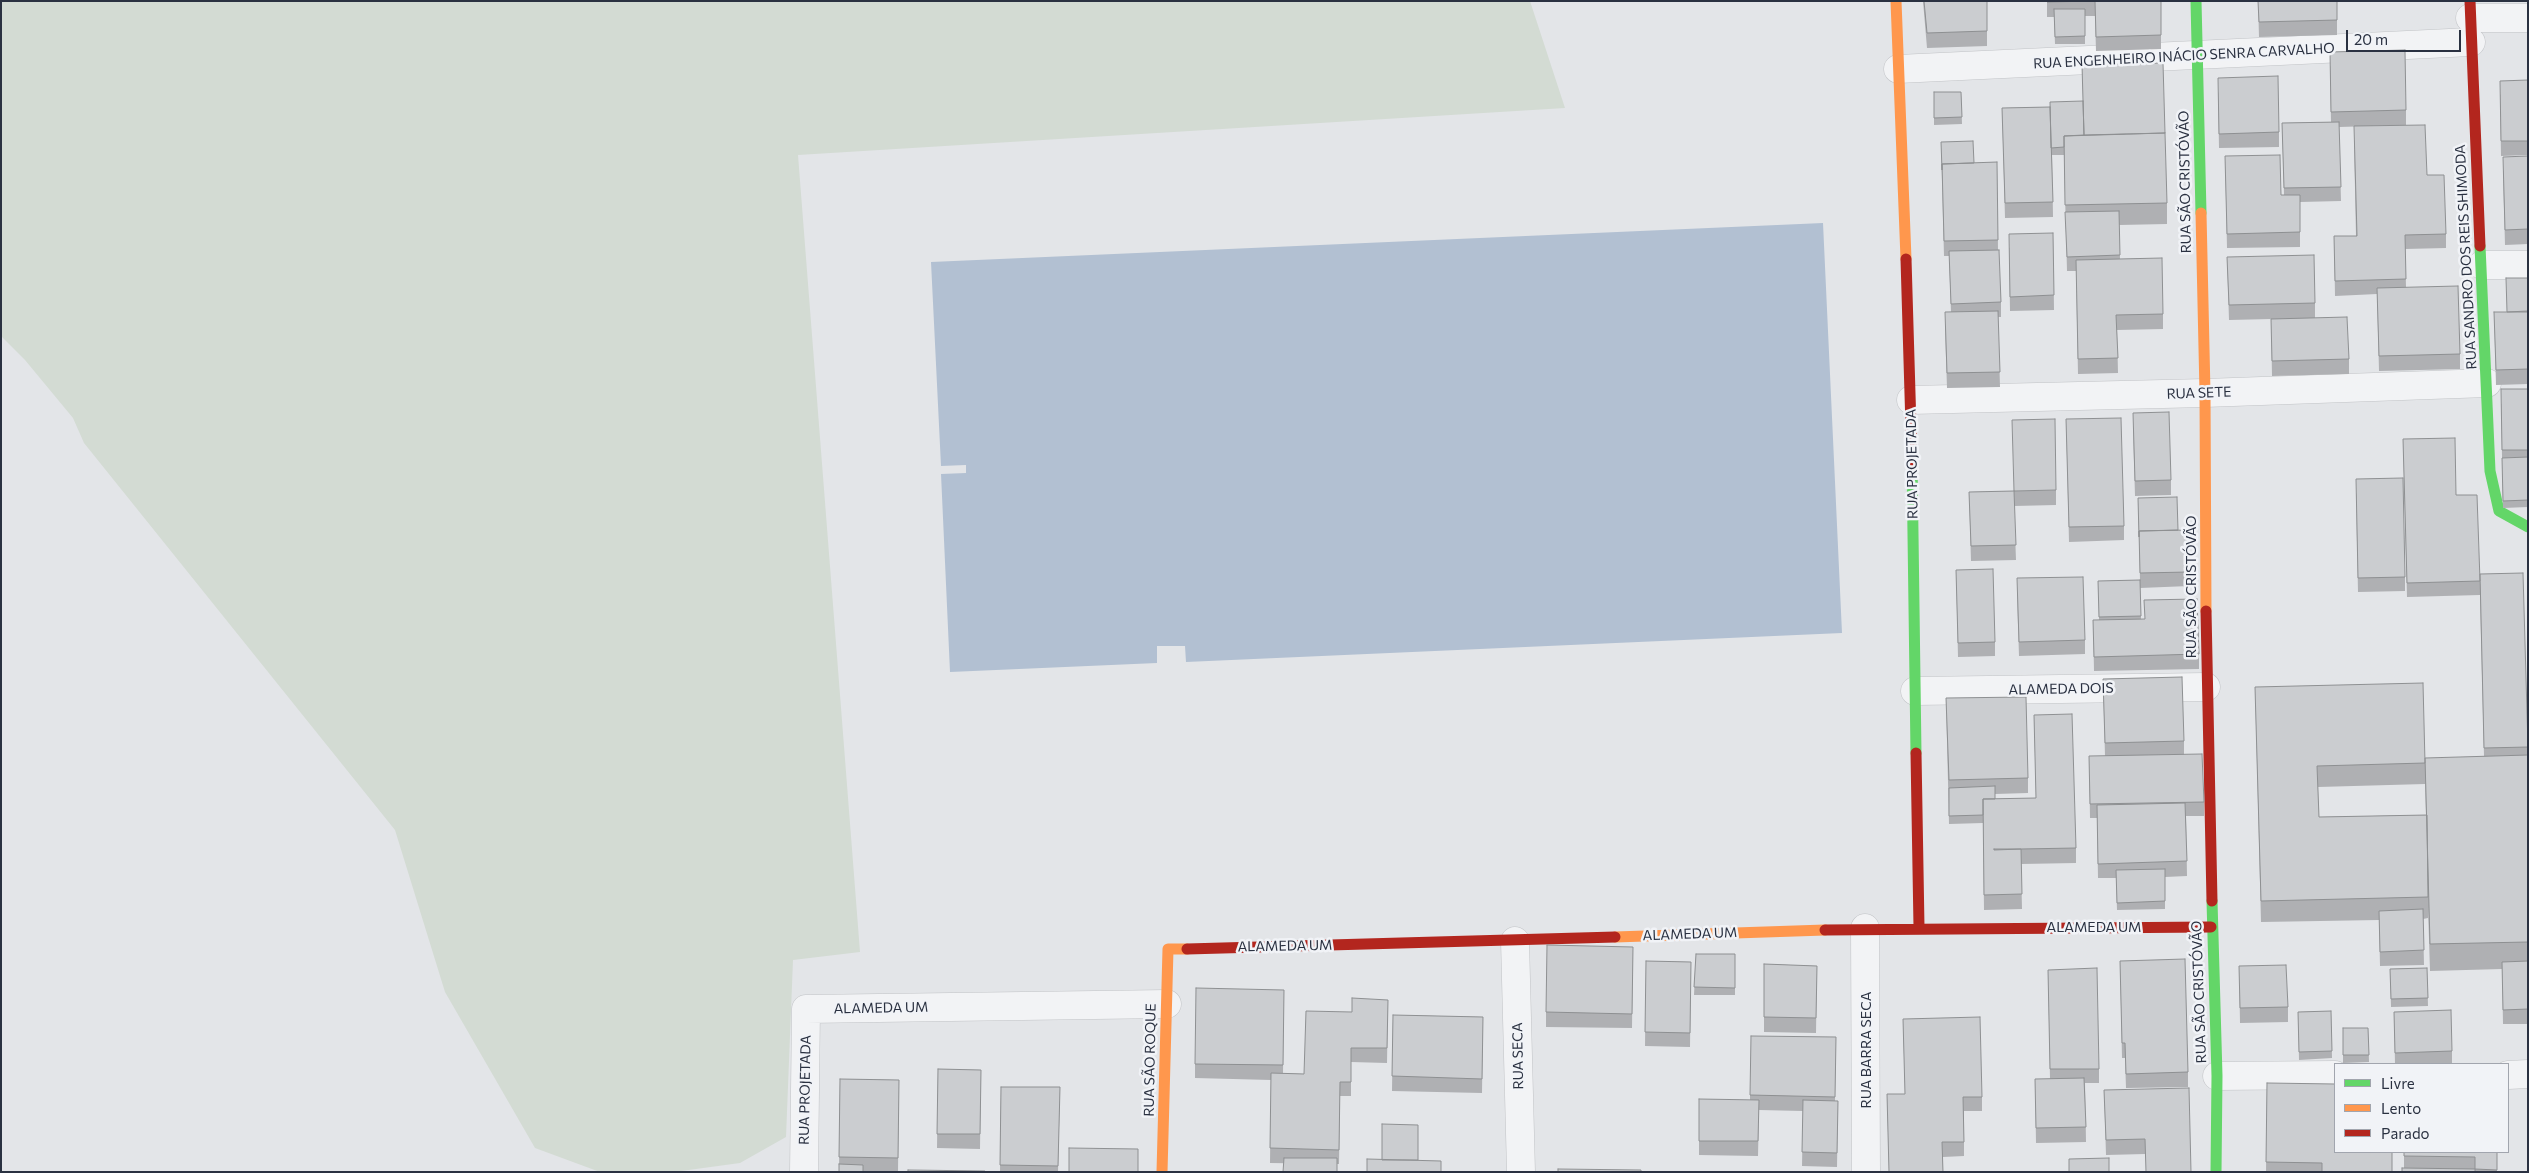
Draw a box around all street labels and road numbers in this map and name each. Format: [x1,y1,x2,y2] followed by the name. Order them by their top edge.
[2033,40,2335,72] street label: RUA ENGENHEIRO INÁCIO SENRA CARVALHO
[2175,111,2195,253] street label: RUA SÃO CRISTÓVÃO
[2452,144,2480,370] street label: RUA SANDRO DOS REIS SHIMODA
[2166,383,2232,403] street label: RUA SETE
[1903,409,1921,519] street label: RUA PROJETADA
[2183,516,2199,658] street label: RUA SÃO CRISTÓVÃO
[2008,680,2114,698] street label: ALAMEDA DOIS
[2047,919,2141,935] street label: ALAMEDA UM
[2188,920,2210,1064] street label: RUA SÃO CRISTÓVÃO
[1642,924,1738,944] street label: ALAMEDA UM
[1237,937,1333,955] street label: ALAMEDA UM
[1858,992,1874,1108] street label: RUA BARRA SECA
[833,999,929,1017] street label: ALAMEDA UM
[1141,1003,1159,1117] street label: RUA SÃO ROQUE
[1509,1022,1527,1090] street label: RUA SECA
[796,1035,814,1145] street label: RUA PROJETADA

